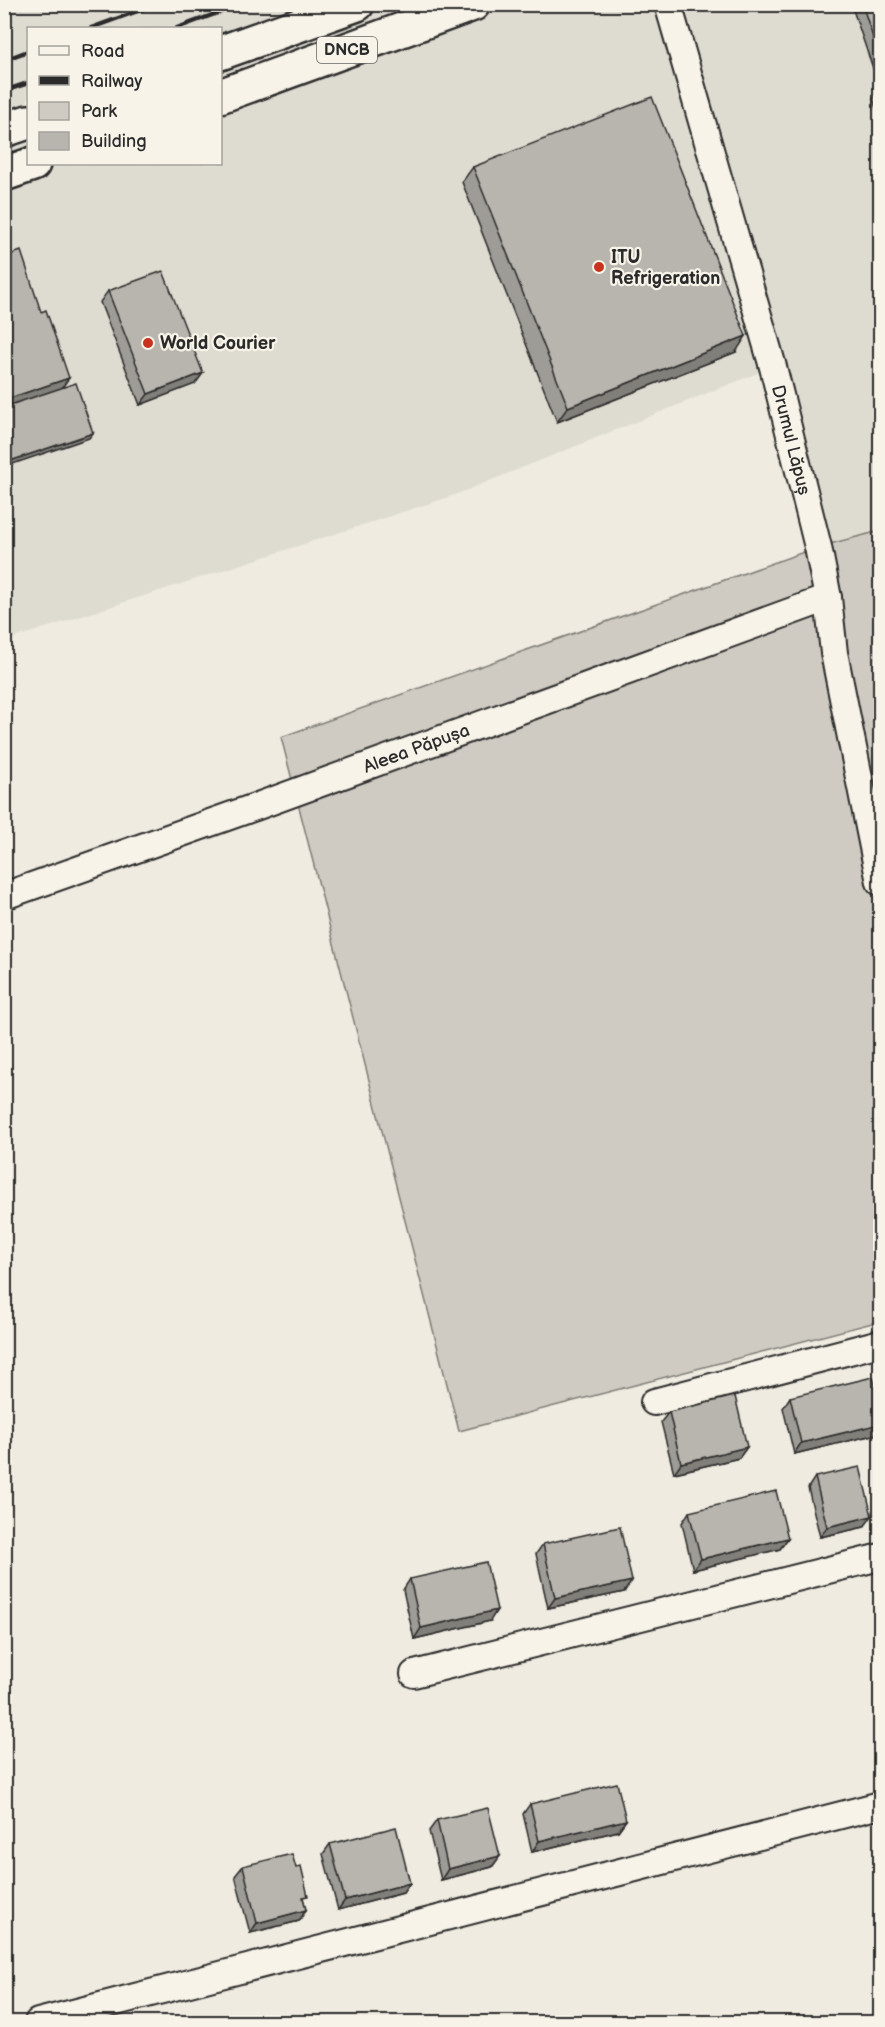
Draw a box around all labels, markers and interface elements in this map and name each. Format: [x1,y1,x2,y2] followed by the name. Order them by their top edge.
[27,27,222,165] legend
[317,37,377,63] road number: DNCB
[81,41,125,62] text: Road
[81,71,143,92] text: Railway
[81,101,117,122] text: Park
[81,131,147,152] text: Building
[611,247,720,289] place label: ITU Refrigeration
[592,260,606,274] marker: ITU Refrigeration
[160,333,276,354] place label: World Courier
[141,336,155,350] marker: World Courier
[767,383,815,497] street label: Drumul Lăpuș
[360,719,472,777] street label: Aleea Păpușa

